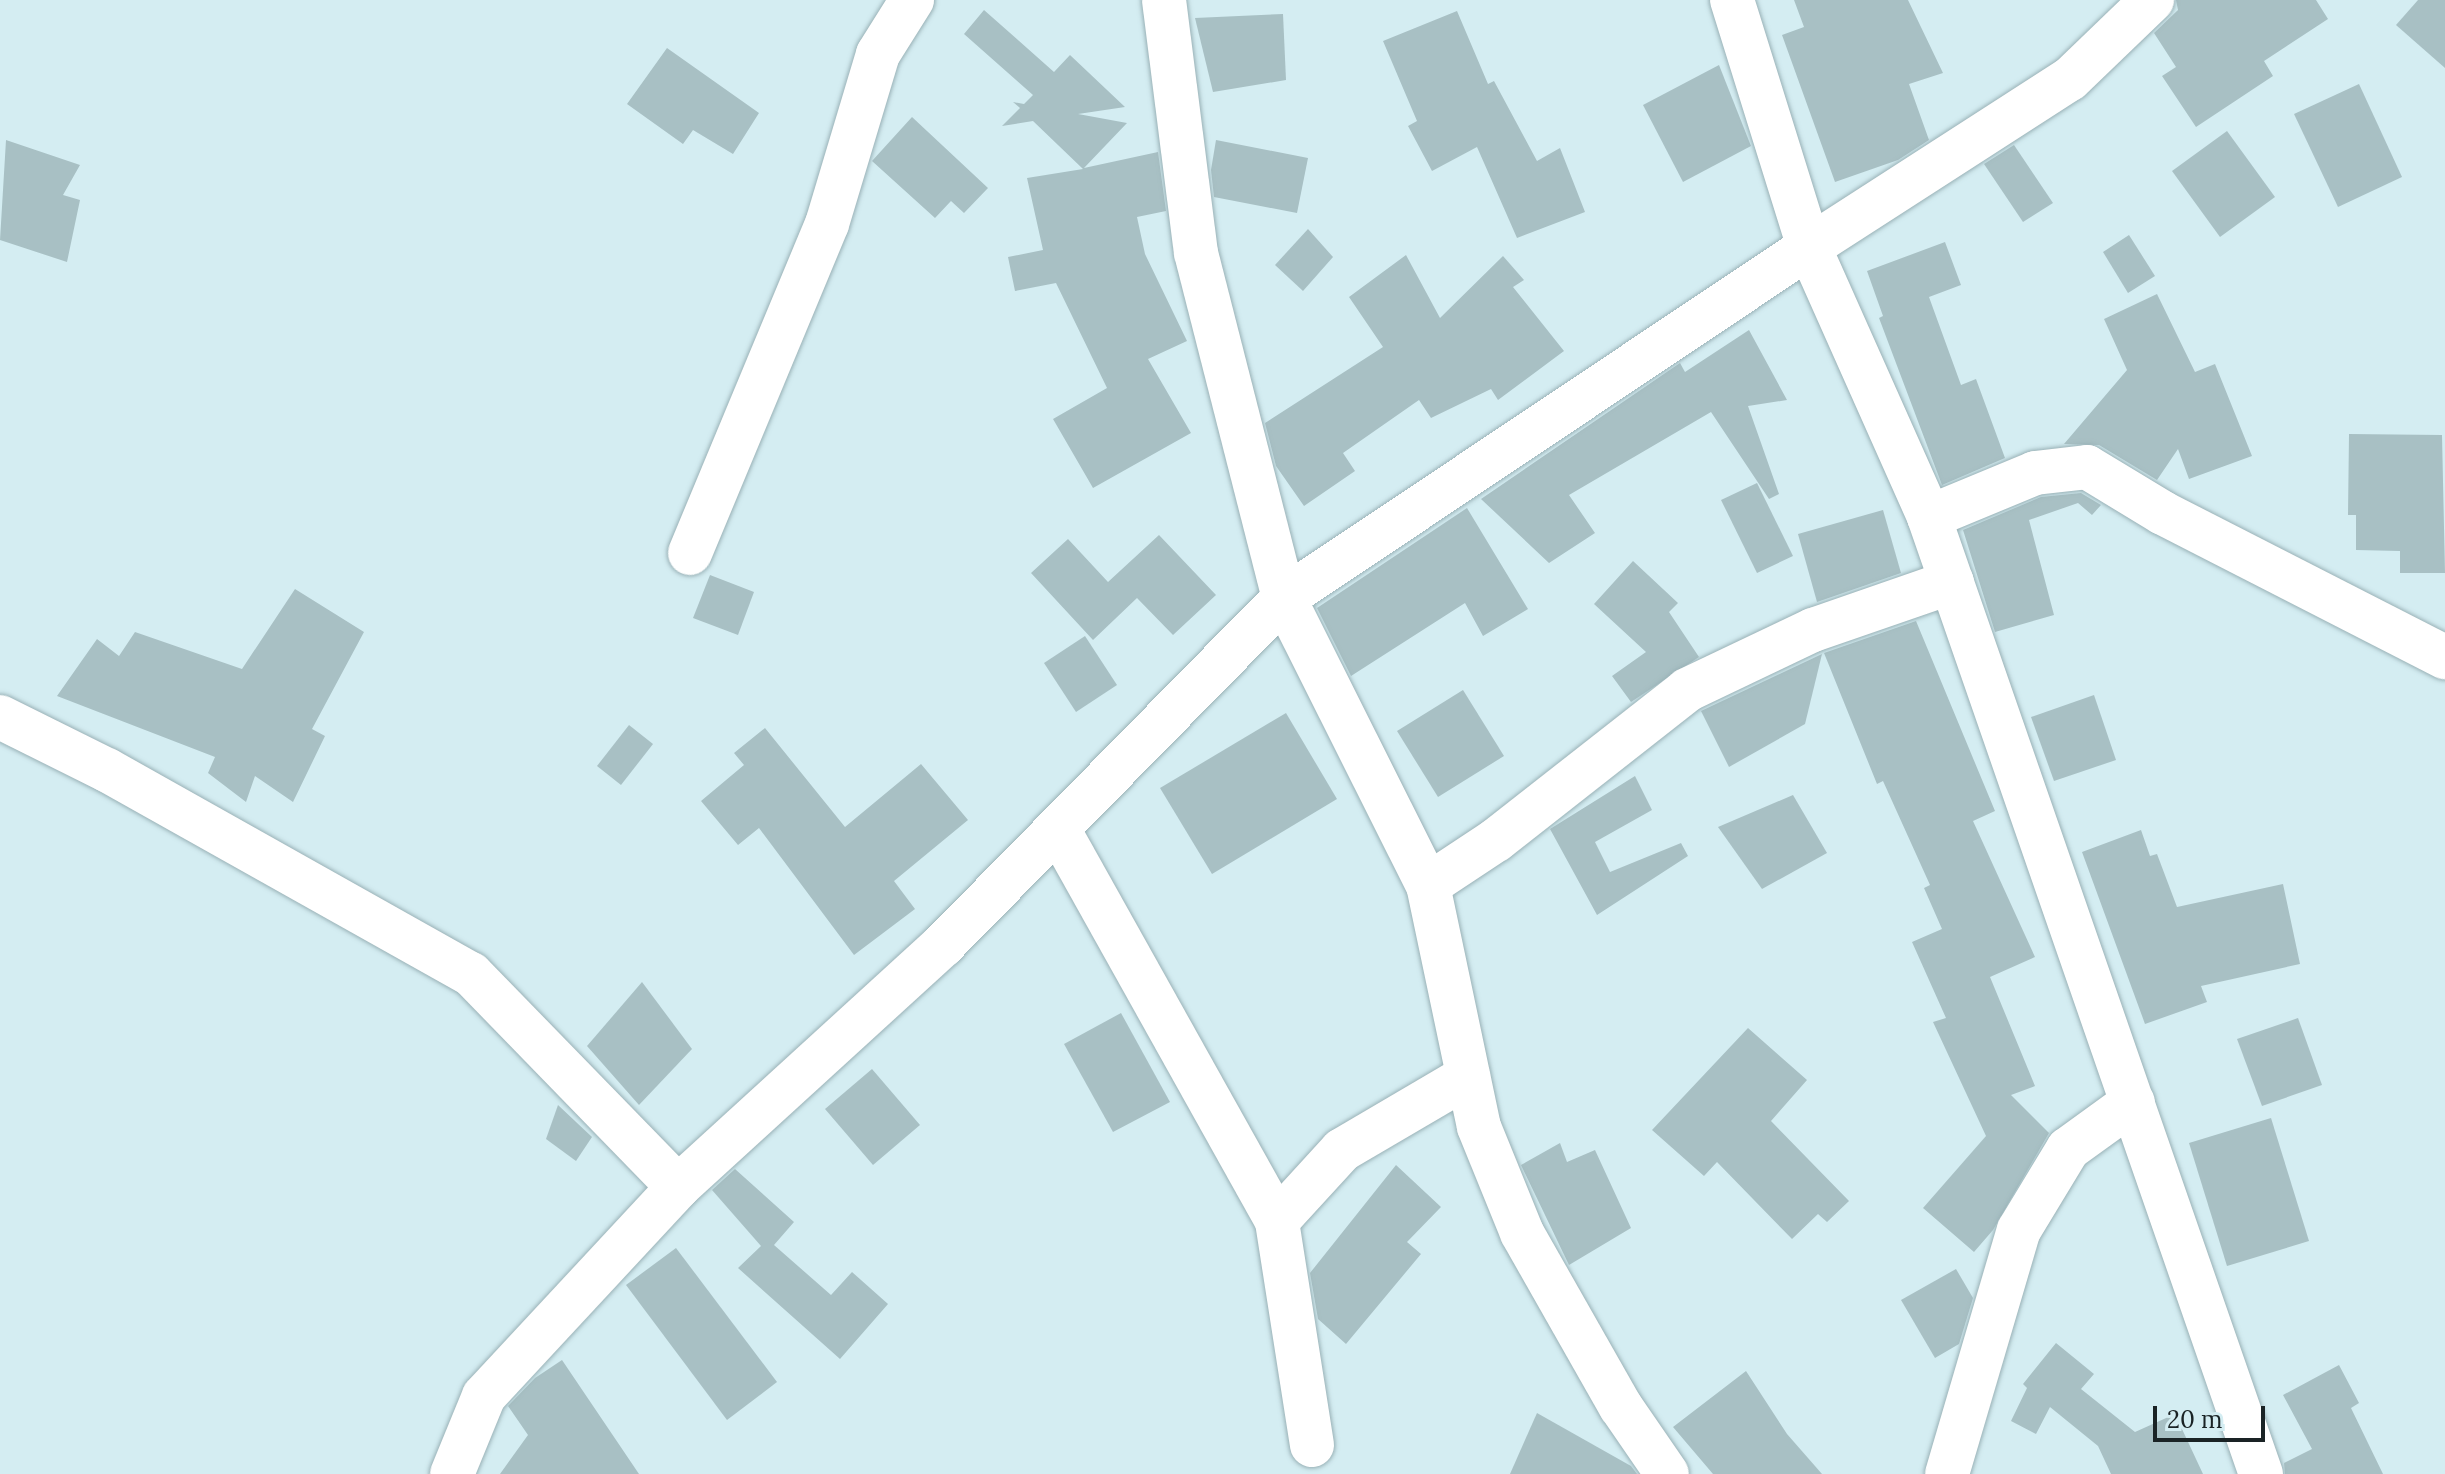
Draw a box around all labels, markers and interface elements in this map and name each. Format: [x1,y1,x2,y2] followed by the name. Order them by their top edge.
[2157,1390,2269,1440] scale bar
[2167,1404,2223,1435] text: 20 m

